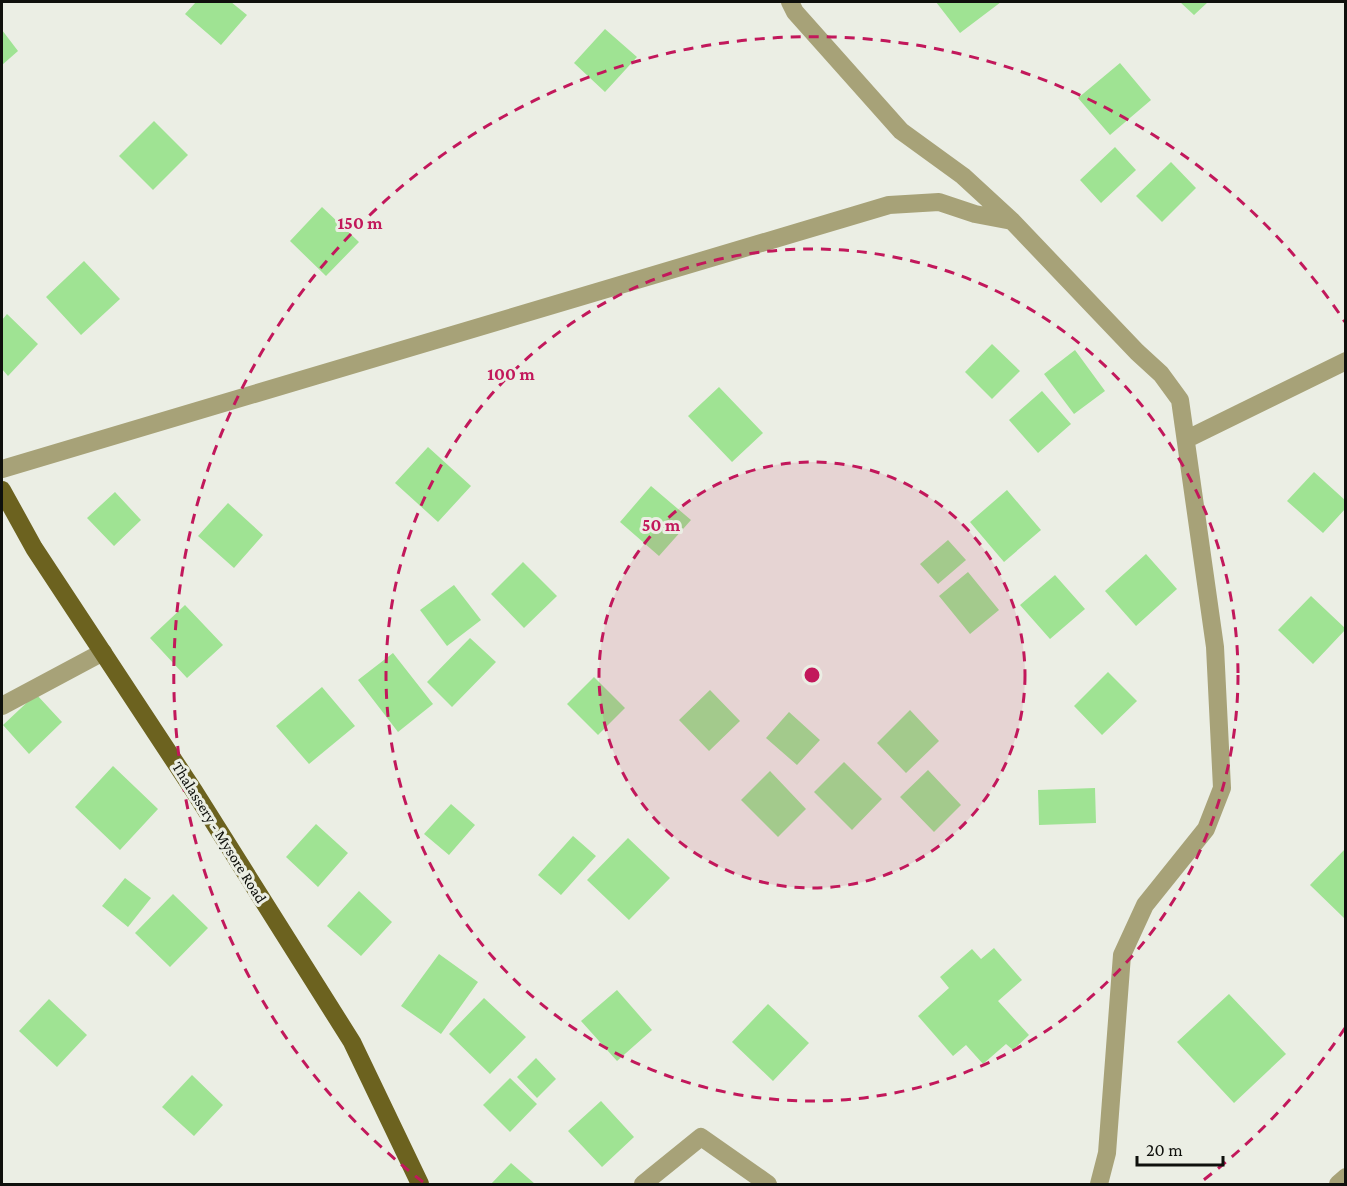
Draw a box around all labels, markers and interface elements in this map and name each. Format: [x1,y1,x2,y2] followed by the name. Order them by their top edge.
[337,213,383,233] text: 150 m
[487,364,535,384] text: 100 m
[642,515,681,535] text: 50 m
[802,665,822,685] centre of rings
[168,758,270,907] street label: Thalassery - Mysore Road
[1137,1129,1222,1167] scale bar
[1146,1140,1183,1160] text: 20 m

